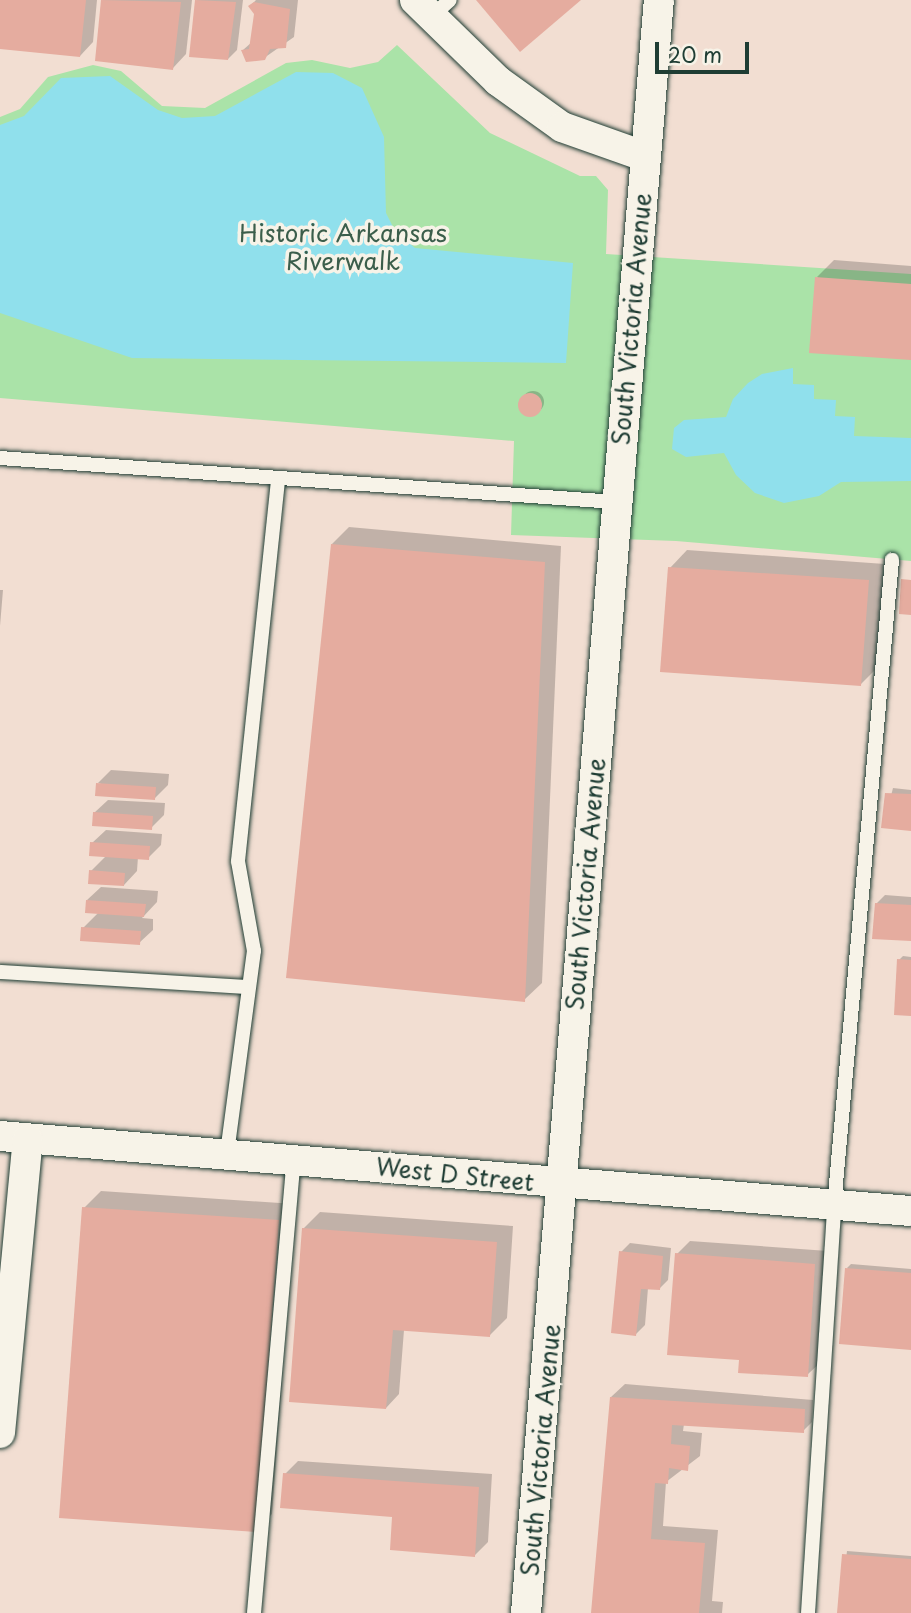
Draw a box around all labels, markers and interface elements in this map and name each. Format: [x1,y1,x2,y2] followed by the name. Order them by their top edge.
[659,28,754,72] scale bar
[668,38,722,70] text: 20 m
[606,191,656,447] street label: South Victoria Avenue
[239,219,447,275] park label: Historic Arkansas Riverwalk
[560,756,610,1012] street label: South Victoria Avenue
[373,1151,537,1197] street label: West D Street
[515,1322,565,1578] street label: South Victoria Avenue

